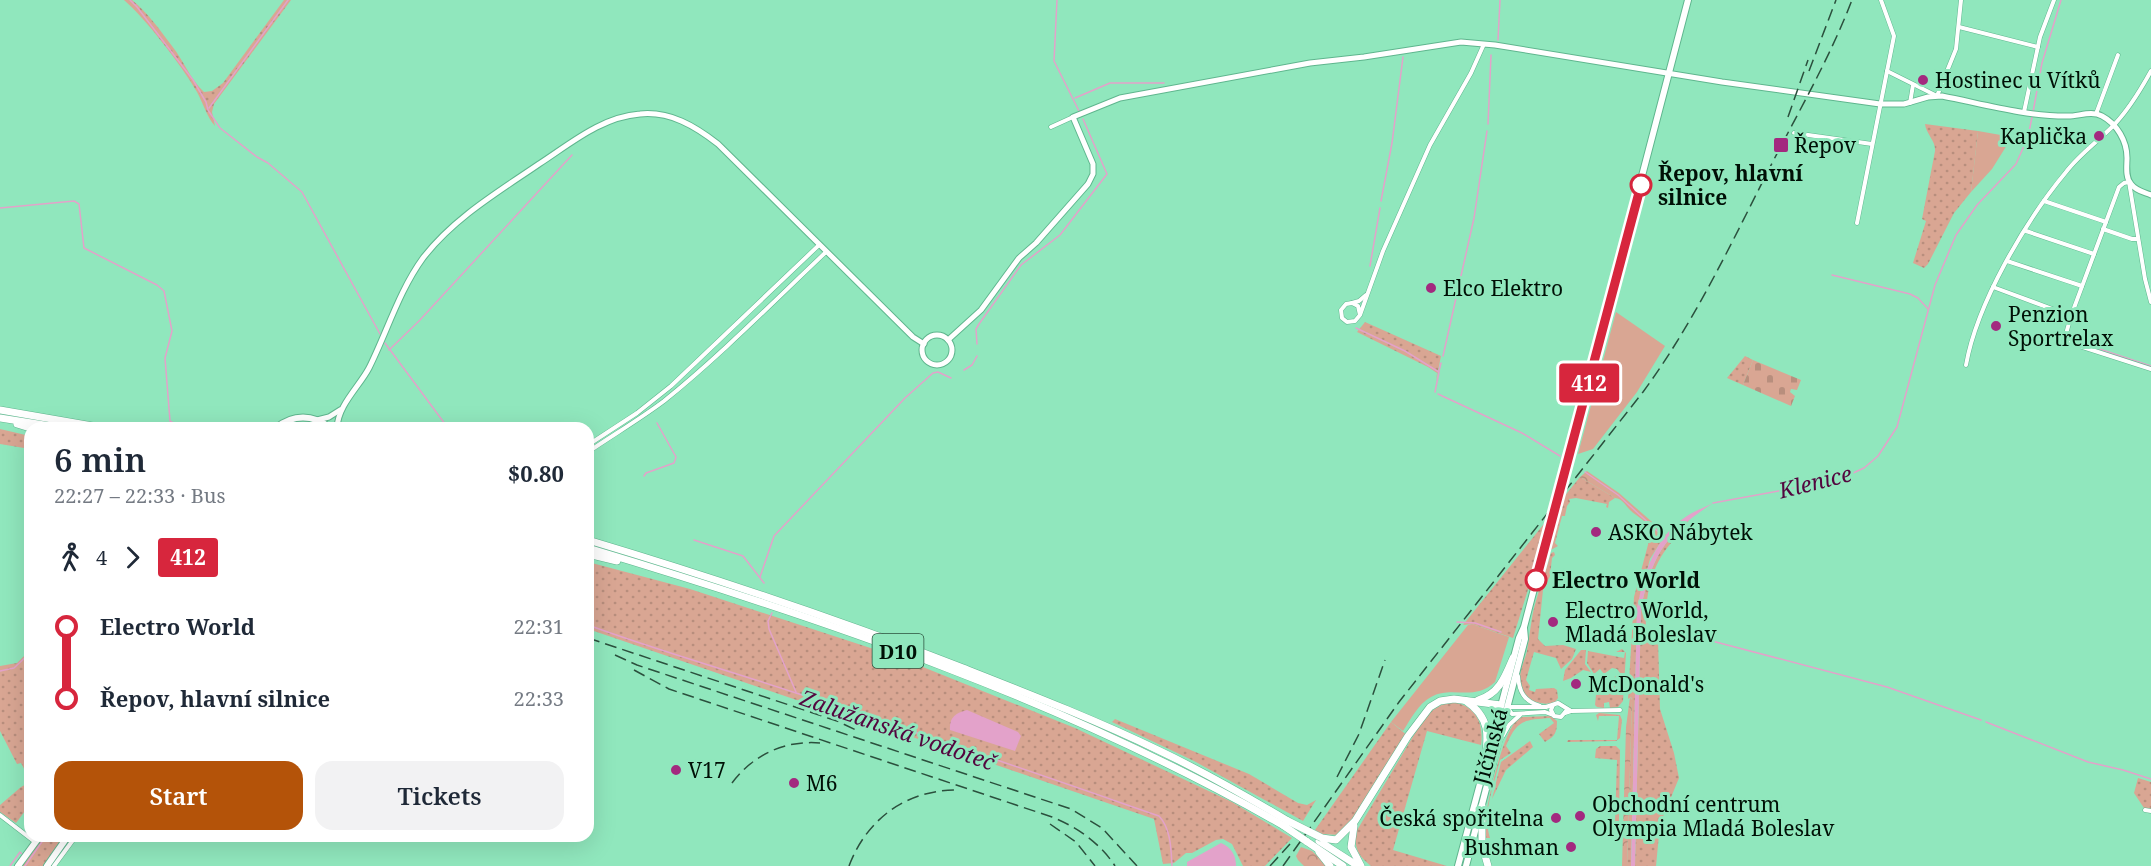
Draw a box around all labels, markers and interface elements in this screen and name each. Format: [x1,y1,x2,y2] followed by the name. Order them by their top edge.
[1935,66,2101,94] place label: Hostinec u Vítků
[1916,73,1930,87] marker: Hostinec u Vítků
[2000,122,2087,150] place label: Kaplička
[2092,129,2106,143] marker: Kaplička
[1794,131,1857,159] place label: Řepov
[1772,136,1790,154] marker: Řepov
[1658,159,1803,211] place label: Řepov, hlavní silnice
[1630,174,1652,196] marker: Řepov, hlavní silnice
[1443,274,1563,302] place label: Elco Elektro
[1424,281,1438,295] marker: Elco Elektro
[2008,300,2114,352] place label: Penzion Sportrelax
[1989,319,2003,333] marker: Penzion Sportrelax
[1554,364,1624,403] line badge: 412
[1571,369,1607,397] text: 412
[54,437,146,482] text: 6 min
[1774,457,1855,505] water label: Klenice
[508,458,564,488] text: $0.80
[54,482,225,509] text: 22:27 – 22:33 · Bus
[1608,518,1753,546] place label: ASKO Nábytek
[1589,525,1603,539] marker: ASKO Nábytek
[54,541,87,574] icon: walk
[116,541,149,574] icon: forward
[170,543,206,571] text: 412
[96,544,107,571] text: 4
[1552,566,1700,594] place label: Electro World
[1525,569,1547,591] marker: Electro World
[1565,596,1718,648] place label: Electro World, Mladá Boleslav
[100,611,255,641] text: Electro World
[514,613,564,640] text: 22:31
[1546,615,1560,629] marker: Electro World, Mladá Boleslav
[872,634,924,668] road number: D10
[1588,670,1704,698] place label: McDonald's
[1569,677,1583,691] marker: McDonald's
[796,681,1001,777] water label: Zalužanská vodoteč
[100,683,330,713] text: Řepov, hlavní silnice
[514,685,564,712] text: 22:33
[1466,705,1514,788] street label: Jičínská
[688,756,726,784] place label: V17
[54,761,303,830] button: Start
[315,761,564,830] button: Tickets
[669,763,683,777] marker: V17
[806,769,837,797] place label: M6
[787,776,801,790] marker: M6
[1592,790,1835,842] place label: Obchodní centrum Olympia Mladá Boleslav
[1379,804,1544,832] place label: Česká spořitelna
[1573,809,1587,823] marker: Obchodní centrum Olympia Mladá Boleslav
[1549,811,1563,825] marker: Česká spořitelna
[1464,833,1559,861] place label: Bushman
[1564,840,1578,854] marker: Bushman

